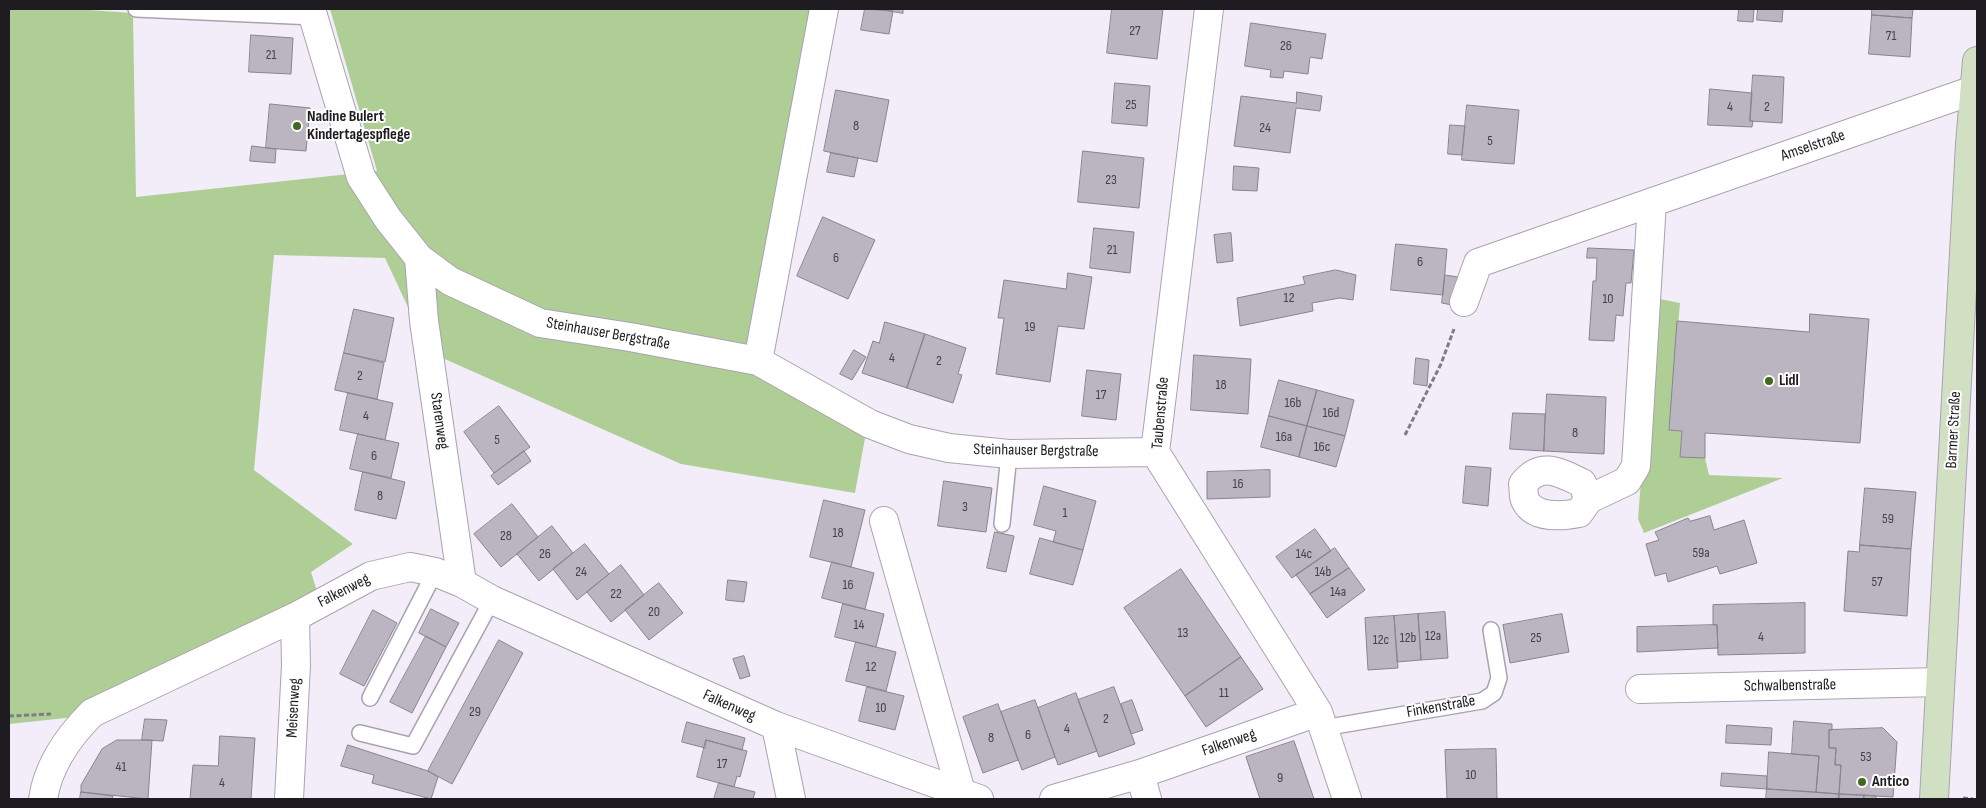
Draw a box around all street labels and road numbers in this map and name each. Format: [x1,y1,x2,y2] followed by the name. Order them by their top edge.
[1778,126,1848,166] street label: Amselstraße
[545,314,671,354] street label: Steinhauser Bergstraße
[1148,376,1174,450] street label: Taubenstraße
[426,391,452,451] street label: Starenweg
[1942,391,1966,469] street label: Barmer Straße
[973,440,1099,462] street label: Steinhauser Bergstraße
[315,570,373,612] street label: Falkenweg
[1744,676,1836,696] street label: Schwalbenstraße
[283,678,305,738] street label: Meisenweg
[700,686,758,726] street label: Falkenweg
[1405,692,1477,722] street label: Finkenstraße
[1200,725,1258,761] street label: Falkenweg

